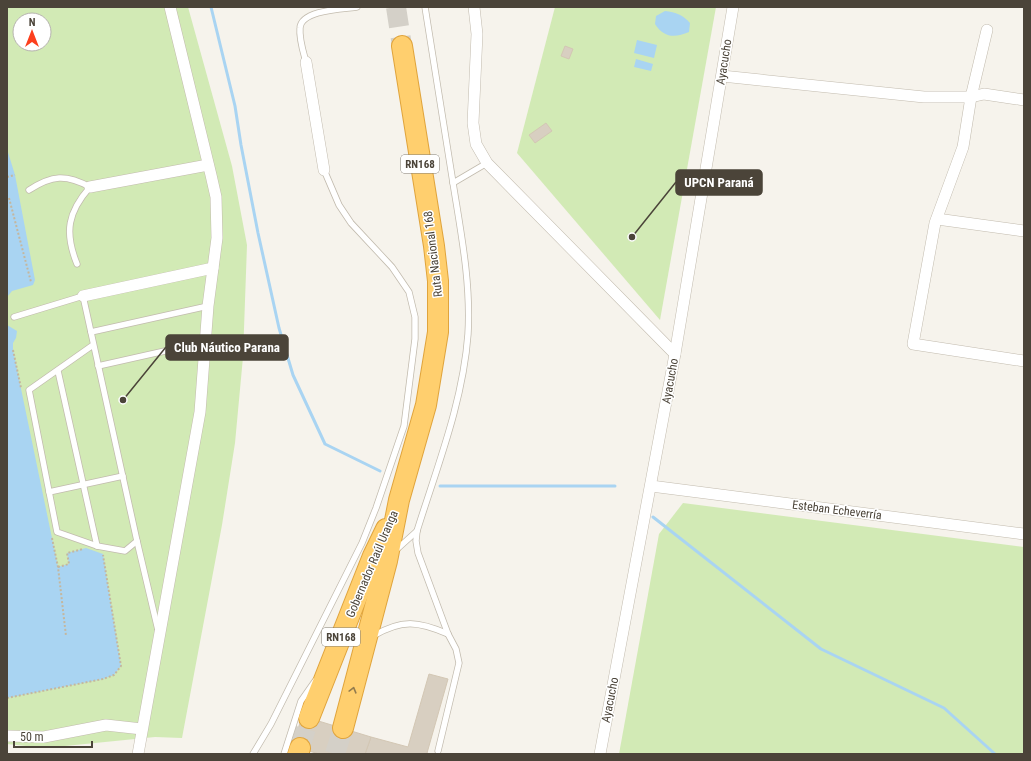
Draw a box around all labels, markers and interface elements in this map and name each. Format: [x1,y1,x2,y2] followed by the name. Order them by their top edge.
[12,12,52,52] north arrow
[29,16,36,29] text: N
[713,38,735,86] street label: Ayacucho
[401,155,439,173] road number: RN168
[676,170,762,195] callout: UPCN Paraná
[684,175,754,190] text: UPCN Paraná
[421,210,445,298] street label: Ruta Nacional 168
[166,335,288,360] callout: Club Náutico Parana
[174,340,280,355] text: Club Náutico Parana
[659,357,681,405] street label: Ayacucho
[791,498,883,522] street label: Esteban Echeverría
[343,508,401,620] street label: Gobernador Raúl Uranga
[322,628,360,646] road number: RN168
[599,676,621,724] street label: Ayacucho
[348,687,356,694] one-way arrow
[14,723,92,749] scale bar
[20,730,44,744] text: 50 m

